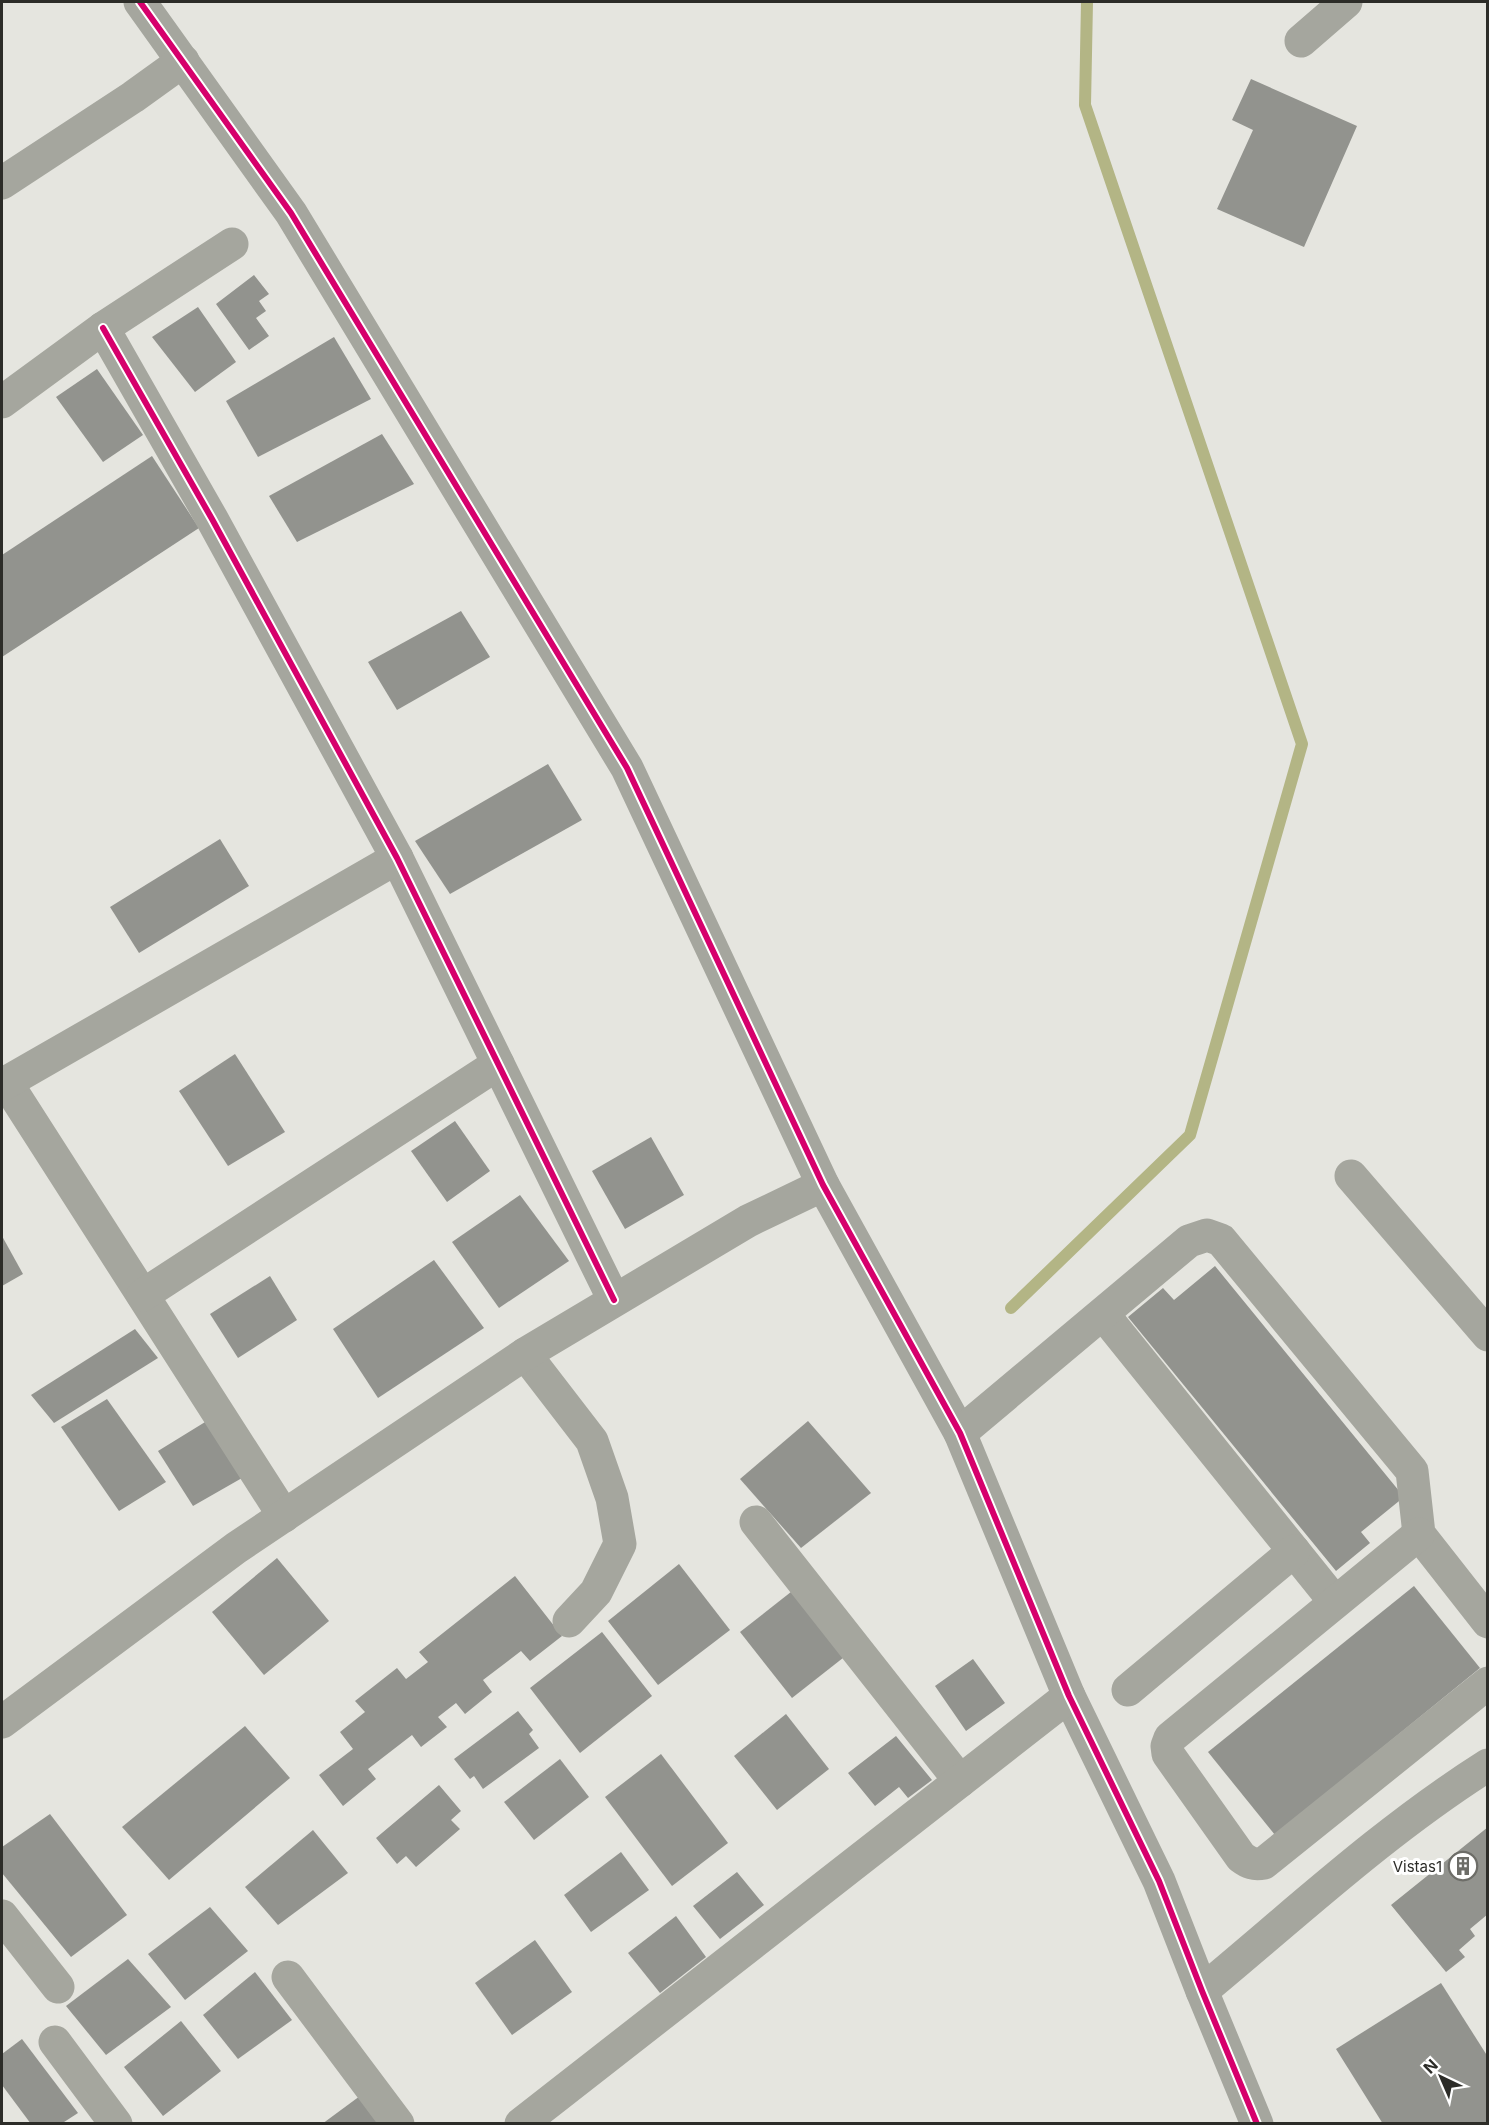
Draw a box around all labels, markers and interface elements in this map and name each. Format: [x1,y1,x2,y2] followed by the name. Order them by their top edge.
[1447,1850,1479,1882] building icon: Vistas1
[1393,1857,1442,1876] place label: Vistas1
[1411,2047,1471,2107] north arrow
[1419,2055,1442,2078] text: N

